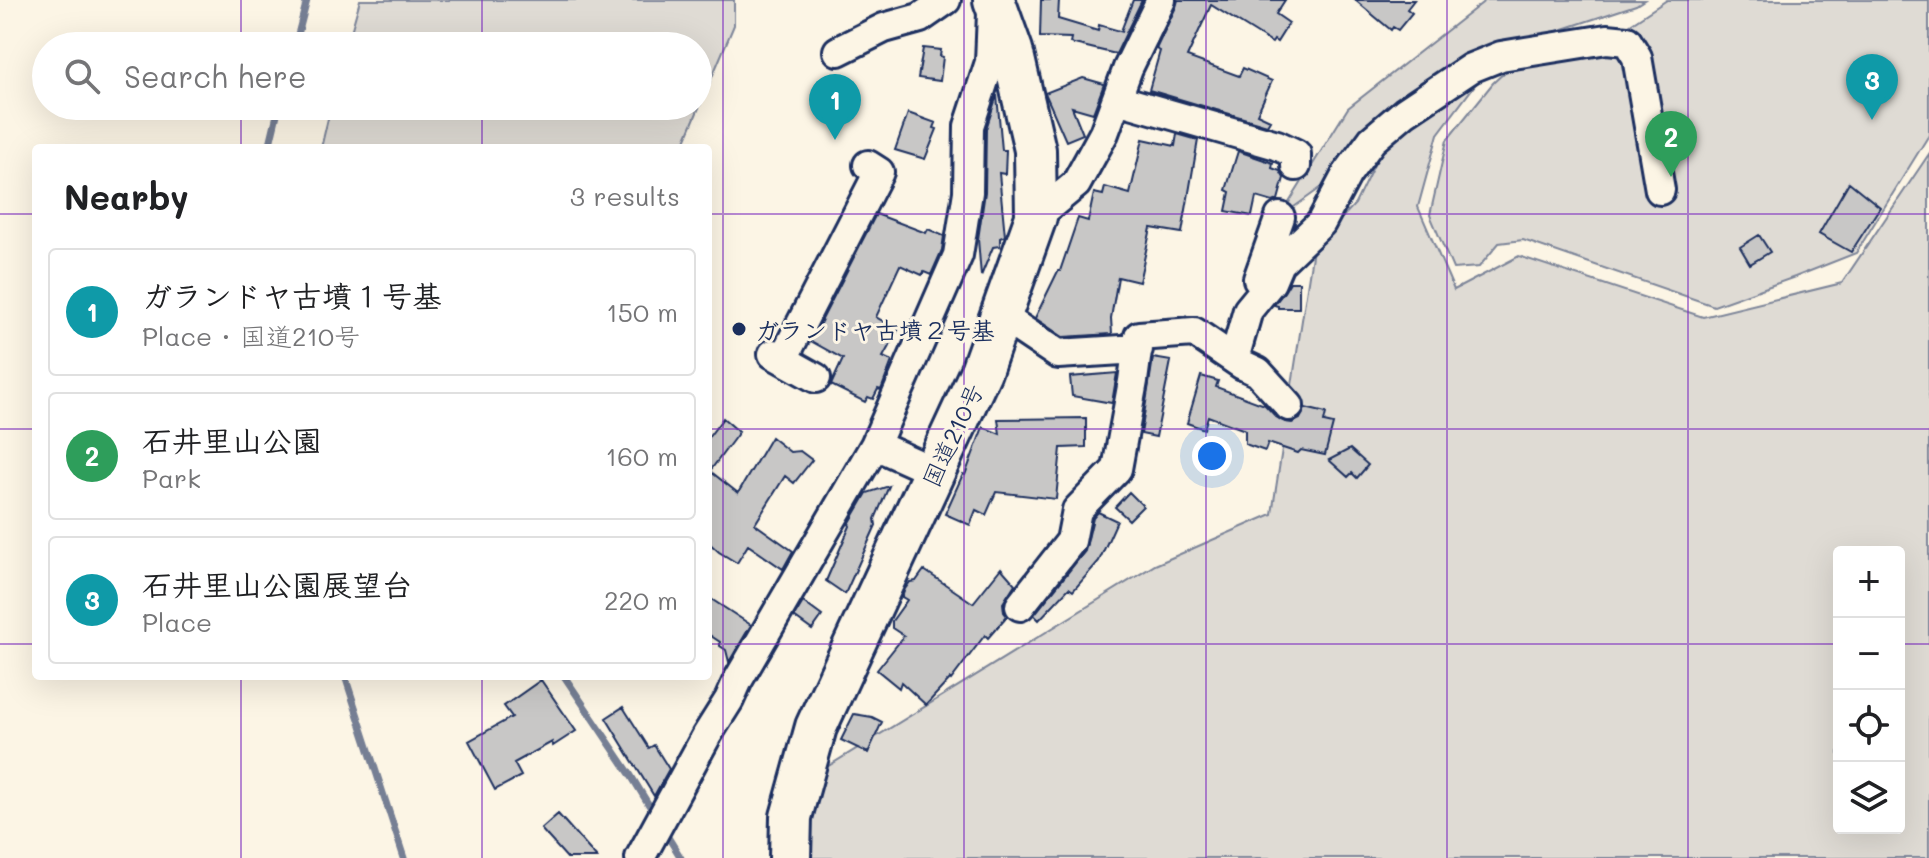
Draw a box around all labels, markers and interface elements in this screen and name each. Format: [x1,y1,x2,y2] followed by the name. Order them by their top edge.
[32,32,712,120] search box
[60,54,104,98] icon: search
[1846,54,1898,120] pin: 3
[124,56,307,96] text: Search here
[809,74,861,140] pin: 1
[1645,111,1697,177] pin: 2
[64,174,189,219] text: Nearby
[570,179,680,213] text: 3 results
[142,275,442,315] text: ガランドヤ古墳１号基
[86,295,98,329] text: 1
[606,295,678,329] text: 150 m
[755,314,995,345] place label: ガランドヤ古墳２号基
[142,319,360,353] text: Place · 国道210号
[730,320,748,338] marker: ガランドヤ古墳２号基
[915,378,989,492] street label: 国道210号
[142,420,322,460] text: 石井里山公園
[1192,436,1232,476] your location
[85,439,99,473] text: 2
[606,439,678,473] text: 160 m
[142,461,201,495] text: Park
[1833,546,1905,834] map controls
[1833,546,1905,618] button: +
[142,564,412,604] text: 石井里山公園展望台
[84,583,100,617] text: 3
[604,583,678,617] text: 220 m
[142,605,212,639] text: Place
[1833,618,1905,690] button: −
[1833,690,1905,762] button: locate
[1833,762,1905,834] button: layers

